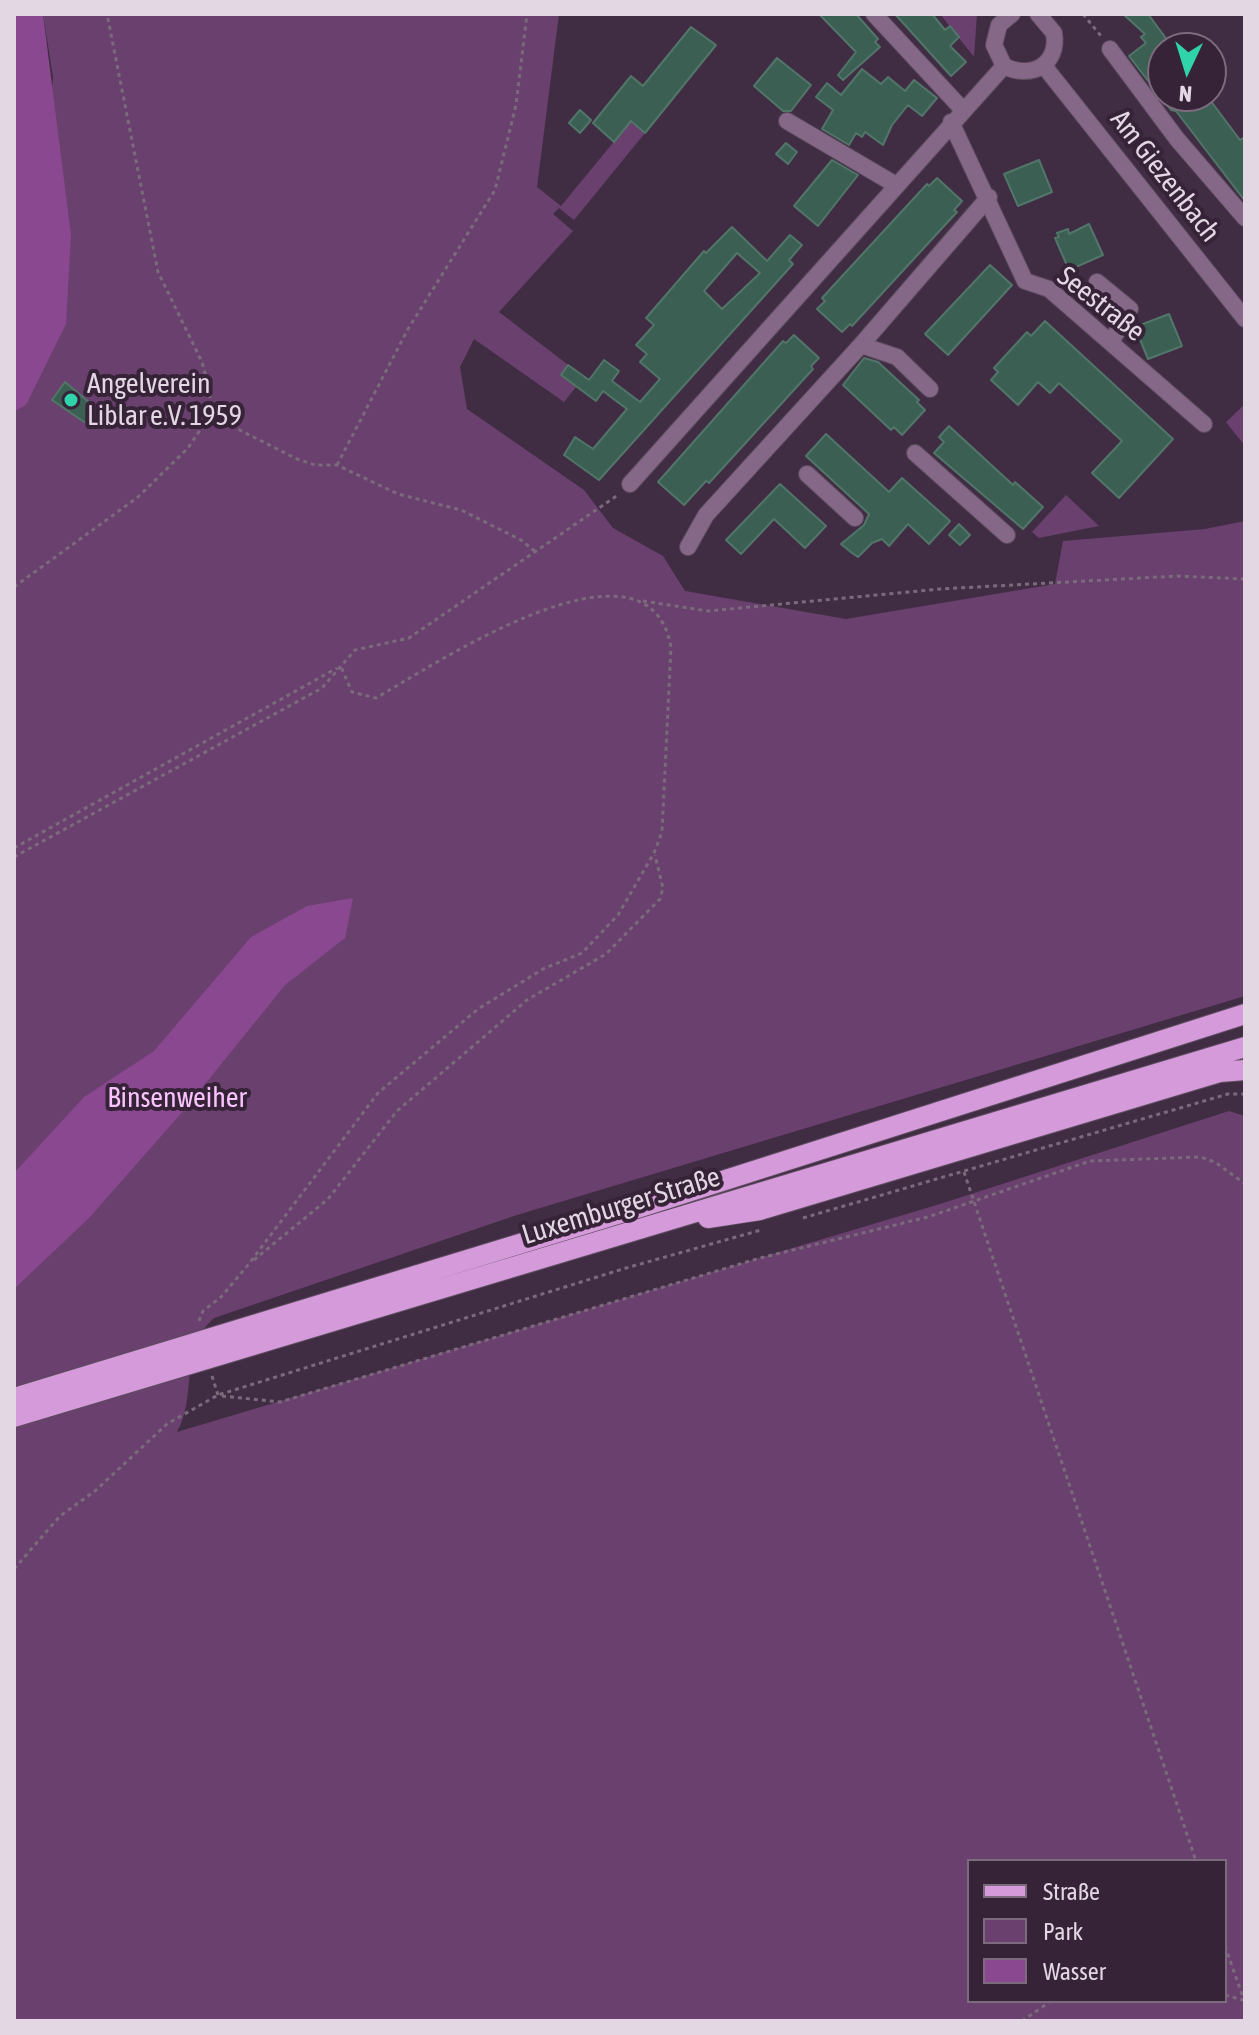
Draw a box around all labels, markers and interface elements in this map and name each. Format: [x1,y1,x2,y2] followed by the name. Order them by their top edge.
[1147,32,1227,112] north arrow
[1178,81,1193,107] text: N
[1103,103,1227,249] street label: Am Giezenbach
[1051,259,1151,349] street label: Seestraße
[87,367,242,433] place label: Angelverein Liblar e.V. 1959
[62,391,80,409] marker: Angelverein Liblar e.V. 1959
[107,1081,247,1115] park label: Binsenweiher
[518,1160,724,1252] street label: Luxemburger Straße
[967,1859,1227,2003] legend
[1043,1878,1100,1905] text: Straße
[1043,1918,1083,1945] text: Park
[1043,1958,1106,1985] text: Wasser

